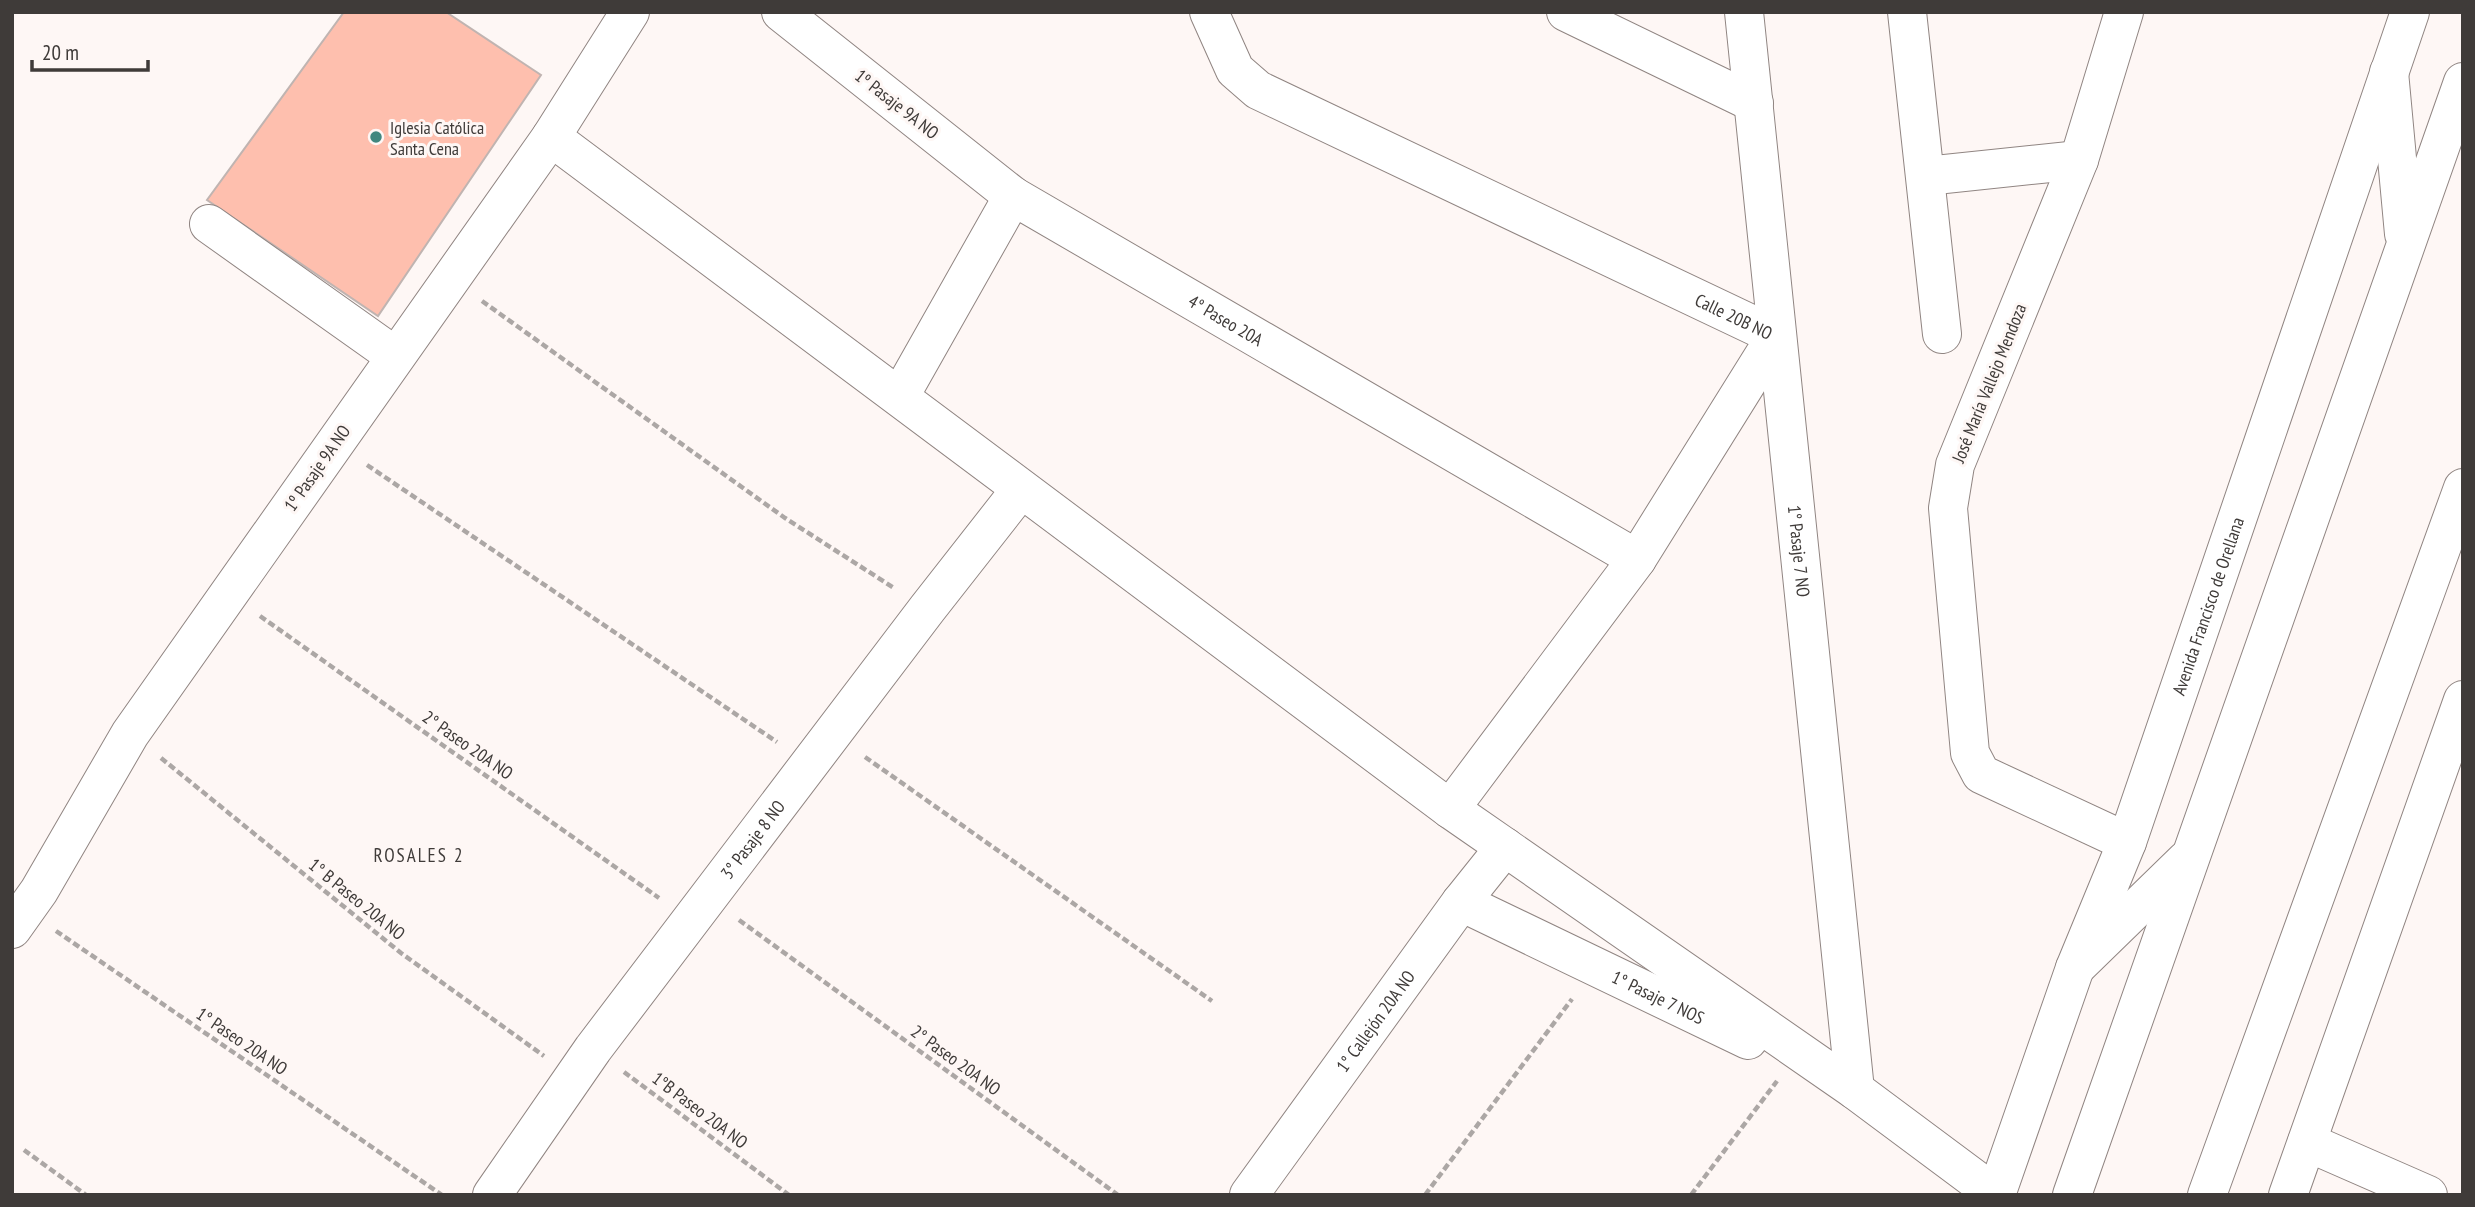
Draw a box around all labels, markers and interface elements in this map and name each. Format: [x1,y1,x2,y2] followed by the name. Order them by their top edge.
[32,28,147,72] scale bar
[42,39,79,66] text: 20 m
[850,64,944,144] street label: 1º Pasaje 9A NO
[390,116,484,160] place label: Iglesia Católica Santa Cena
[368,129,384,145] marker: Iglesia Católica Santa Cena
[1692,288,1777,344] street label: Calle 20B NO
[1184,289,1268,351] street label: 4° Paseo 20A
[1946,300,2031,467] street label: José María Vallejo Mendoza
[279,420,355,516] street label: 1º Pasaje 9A NO
[1783,504,1816,598] street label: 1° Pasaje 7 NO
[2166,514,2248,698] street label: Avenida Francisco de Orellana
[418,705,518,785] street label: 2° Paseo 20A NO
[715,795,790,883] street label: 3° Pasaje 8 NO
[374,843,464,867] district label: ROSALES 2
[304,853,410,945] street label: 1° B Paseo 20A NO
[1331,965,1420,1076] street label: 1° Callejón 20A NO
[1608,965,1709,1029] street label: 1° Pasaje 7 NOS
[192,1002,292,1080] street label: 1° Paseo 20A NO
[907,1020,1005,1100] street label: 2° Paseo 20A NO
[648,1067,752,1154] street label: 1°B Paseo 20A NO

